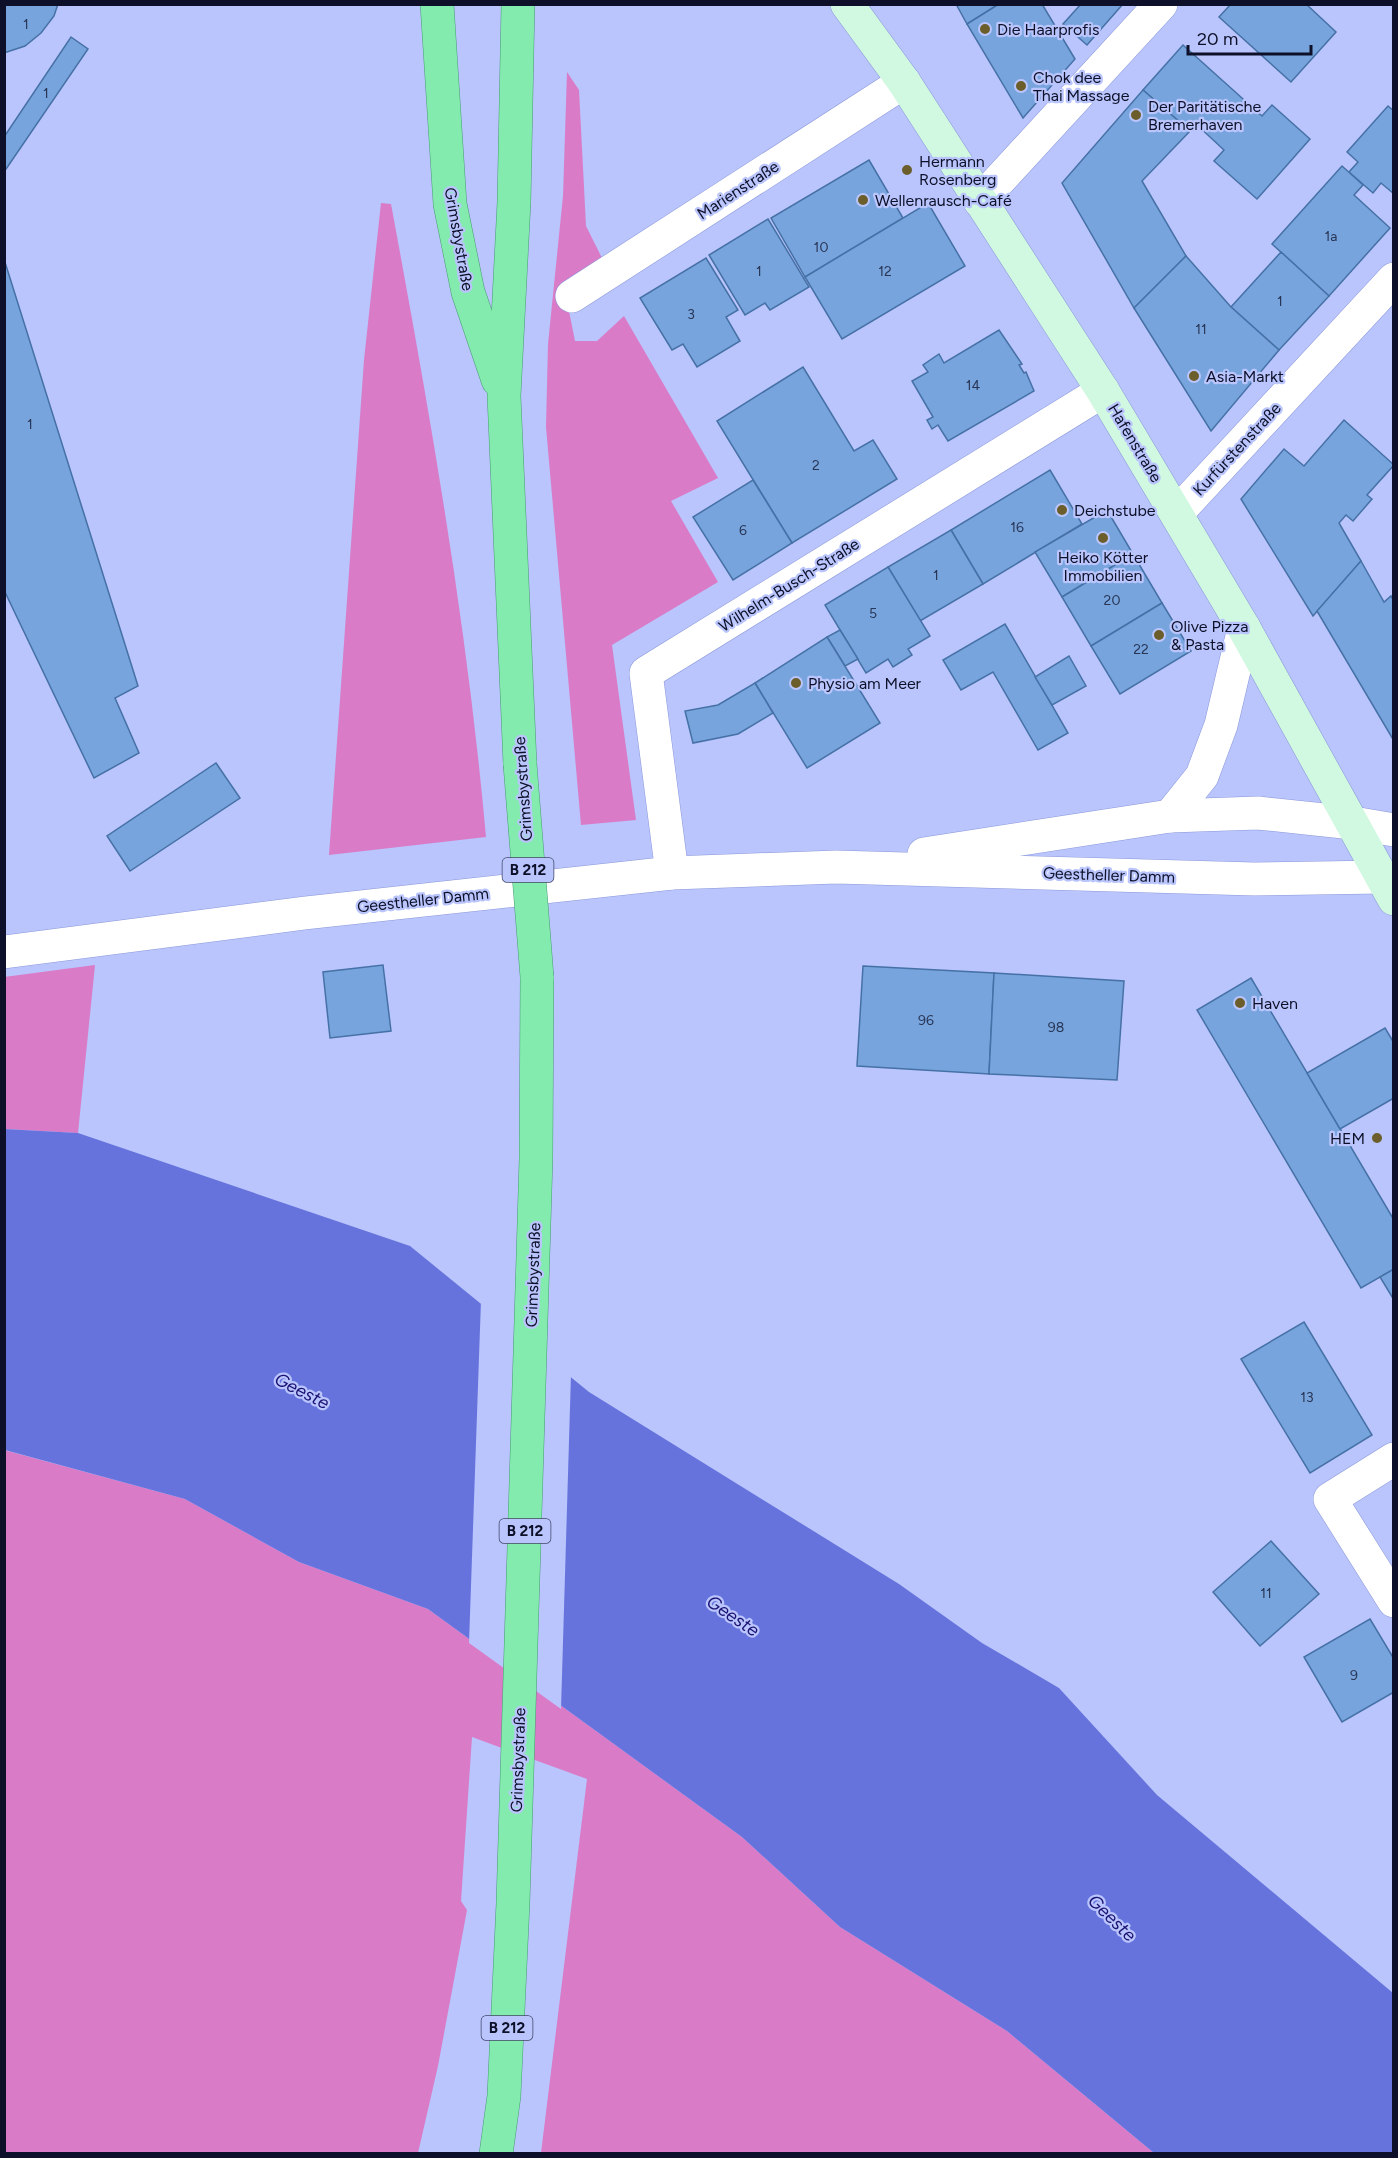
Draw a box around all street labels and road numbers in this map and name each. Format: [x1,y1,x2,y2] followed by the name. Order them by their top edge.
[694,156,783,223] street label: Marienstraße
[441,186,477,292] street label: Grimsbystraße
[1189,398,1285,499] street label: Kurfürstenstraße
[1104,400,1166,486] street label: Hafenstraße
[715,534,863,636] street label: Wilhelm-Busch-Straße
[510,736,536,842] street label: Grimsbystraße
[502,858,554,882] road number: B 212
[1043,863,1175,887] street label: Geestheller Damm
[356,884,490,916] street label: Geestheller Damm
[522,1222,544,1328] street label: Grimsbystraße
[500,1519,550,1543] road number: B 212
[507,1707,529,1813] street label: Grimsbystraße
[482,2016,532,2040] road number: B 212

